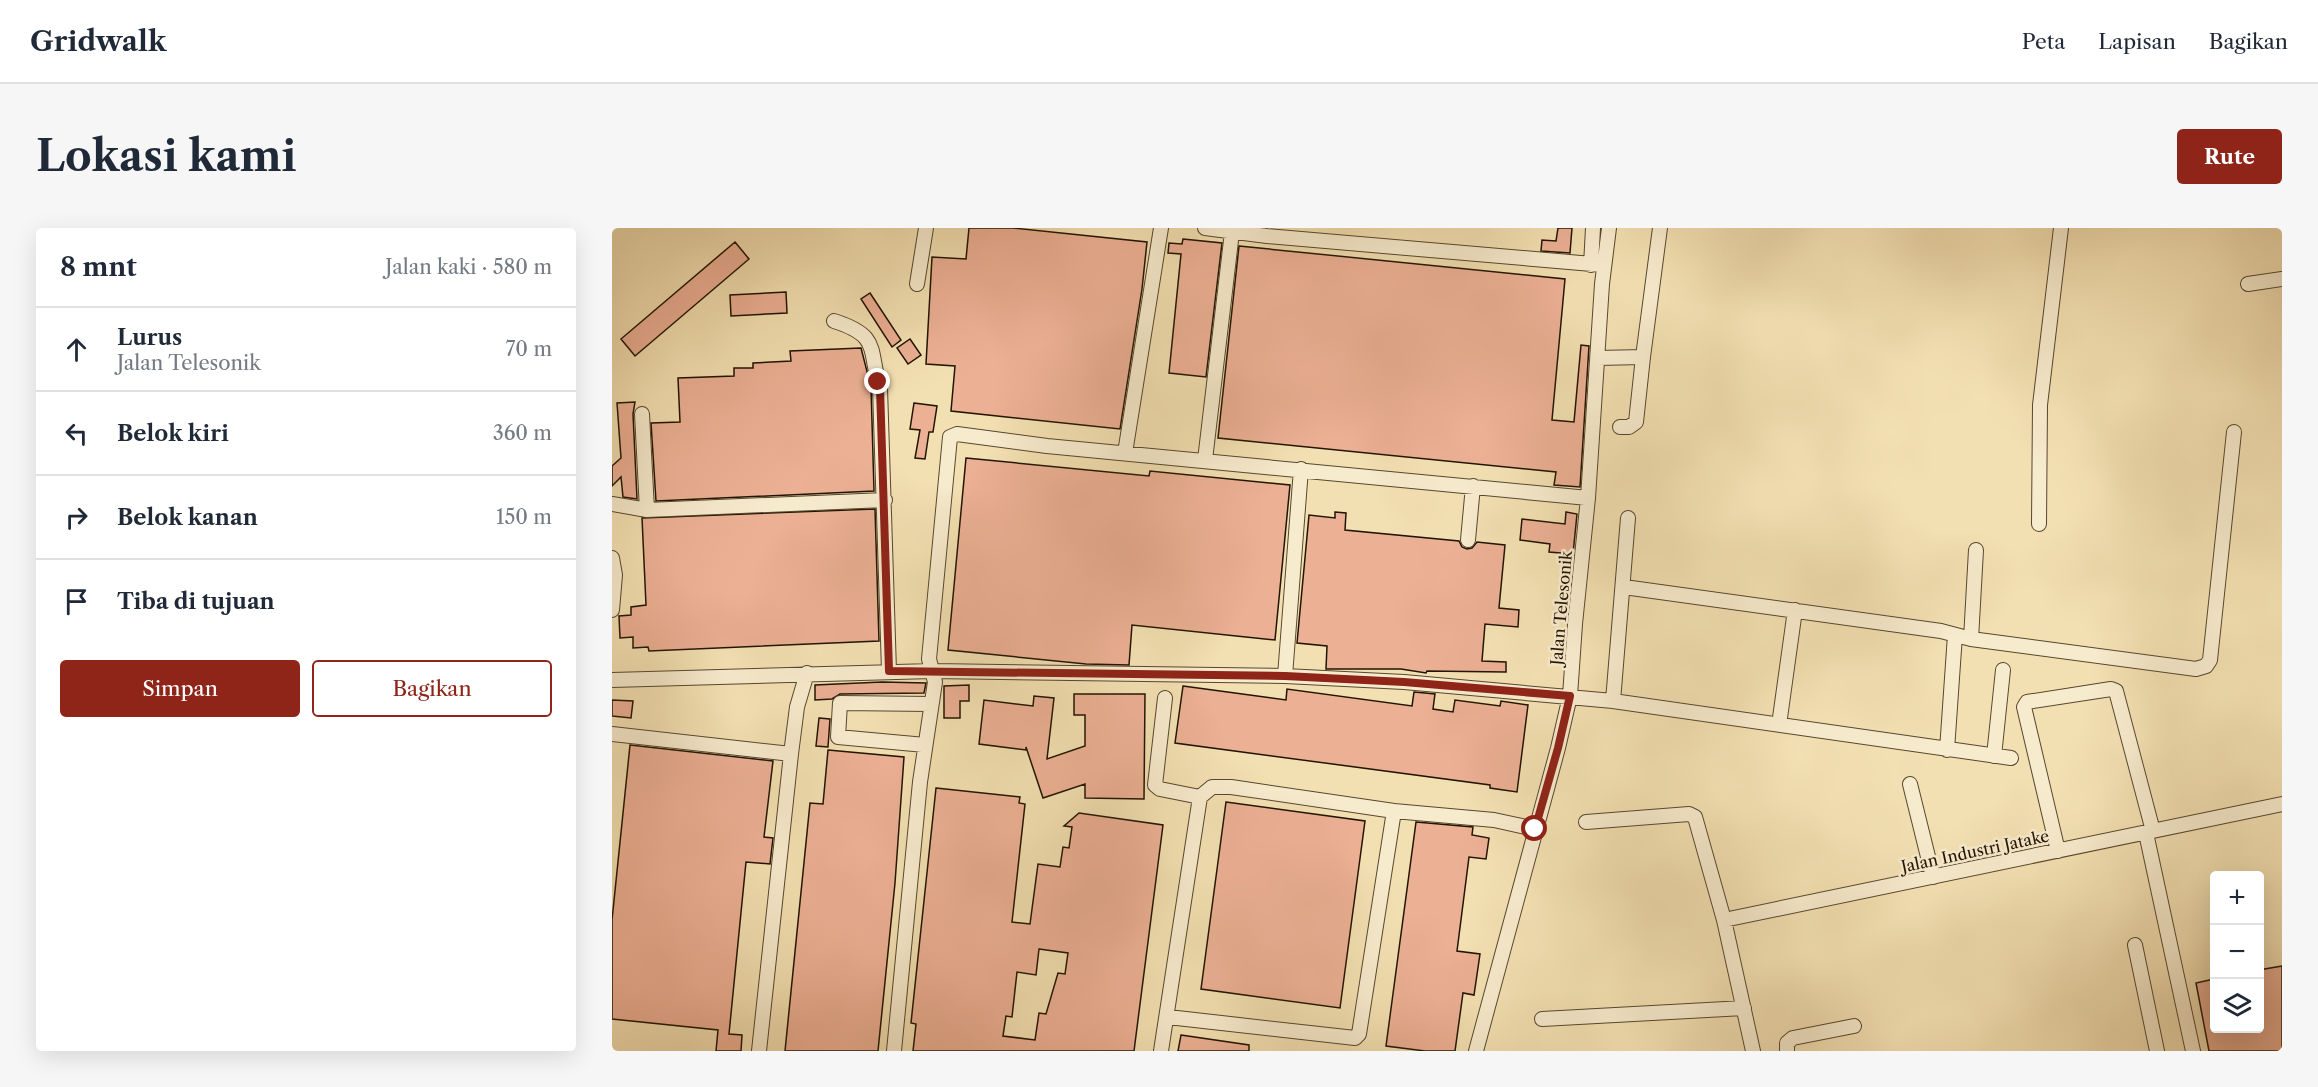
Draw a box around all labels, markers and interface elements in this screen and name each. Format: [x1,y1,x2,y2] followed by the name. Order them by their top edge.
[30,24,166,58] text: Gridwalk
[2022,29,2065,54] text: Peta
[2098,29,2176,54] text: Lapisan
[2209,29,2288,54] text: Bagikan
[2177,129,2282,184] button: Rute
[36,130,297,182] text: Lokasi kami
[60,251,137,283] text: 8 mnt
[385,255,552,279] text: Jalan kaki · 580 m
[117,324,182,351] text: Lurus
[60,333,93,366] icon: ahead
[506,337,552,361] text: 70 m
[117,351,261,375] text: Jalan Telesonik
[864,368,890,394] route end
[60,417,93,450] icon: left
[117,420,229,447] text: Belok kiri
[493,421,552,445] text: 360 m
[60,501,93,534] icon: right
[117,504,258,531] text: Belok kanan
[496,505,552,529] text: 150 m
[1546,549,1576,669] street label: Jalan Telesonik
[60,585,93,618] icon: arrive
[117,588,275,615] text: Tiba di tujuan
[60,660,300,717] button: Simpan
[312,660,552,717] button: Bagikan
[1521,815,1547,841] route start
[1896,826,2051,877] street label: Jalan Industri Jatake
[2210,871,2264,1033] map controls
[2210,871,2264,925] button: +
[2210,925,2264,979] button: −
[2210,979,2264,1033] button: layers

